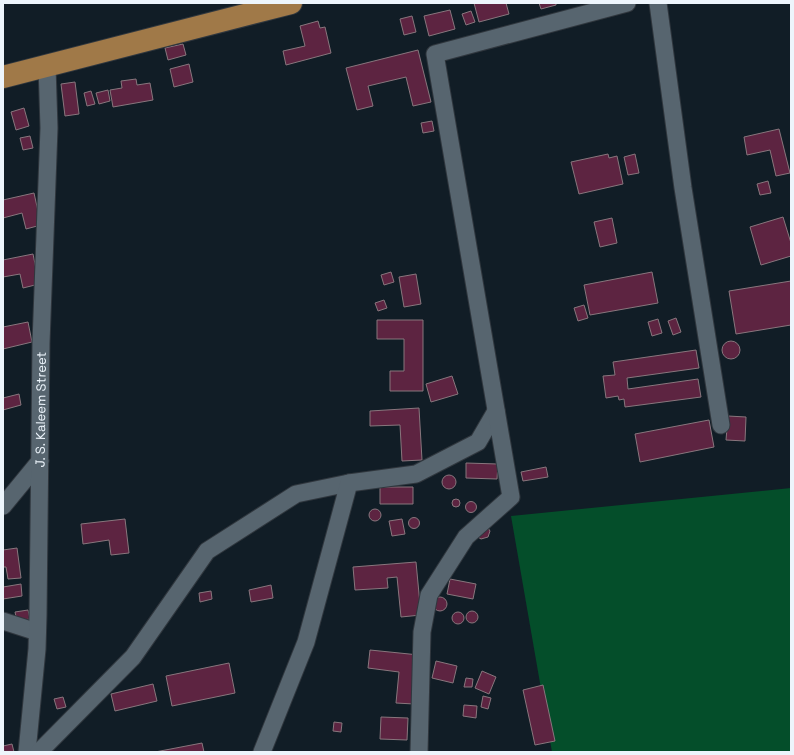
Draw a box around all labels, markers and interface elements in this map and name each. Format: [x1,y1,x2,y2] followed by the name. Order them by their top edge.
[32,352,50,467] street label: J. S. Kaleem Street

